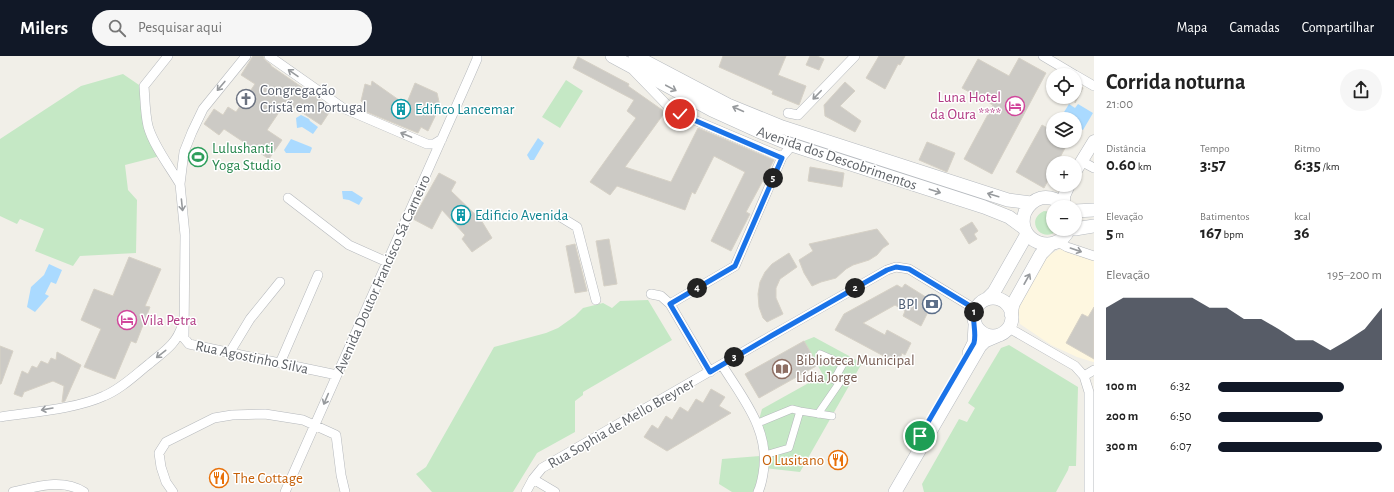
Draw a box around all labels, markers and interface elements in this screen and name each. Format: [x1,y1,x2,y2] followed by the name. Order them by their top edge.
[92,10,372,46] search box
[106,17,128,39] icon: search
[20,19,68,38] text: Milers
[138,20,222,35] text: Pesquisar aqui
[1177,21,1207,35] text: Mapa
[1229,21,1280,35] text: Camadas
[1302,21,1374,35] text: Compartilhar
[1046,68,1082,236] map controls
[1046,68,1082,104] button: locate
[288,69,299,77] one-way arrow
[1340,69,1382,111] button: share
[1106,71,1245,93] text: Corrida noturna
[217,81,226,91] one-way arrow
[260,83,367,115] place label: Congregação Cristã em Portugal
[665,84,677,92] one-way arrow
[235,88,257,110] church icon: Congregação Cristã em Portugal
[812,90,822,100] one-way arrow
[930,90,1001,122] place label: Luna Hotel da Oura ****
[1004,95,1026,117] hotel icon: Luna Hotel da Oura ****
[663,97,697,131] pin
[390,98,412,120] building icon: Edifico Lancemar
[1106,98,1133,111] text: 21:00
[415,102,514,117] place label: Edifico Lancemar
[669,103,691,125] icon: check
[732,105,744,112] one-way arrow
[1046,112,1082,148] button: layers
[755,124,919,193] street label: Avenida dos Descobrimentos
[401,130,413,138] one-way arrow
[212,141,281,173] place label: Lulushanti Yoga Studio
[1106,143,1146,154] text: Distância
[1200,143,1230,154] text: Tempo
[1294,143,1320,154] text: Ritmo
[187,146,209,168] sports icon: Lulushanti Yoga Studio
[1046,156,1082,192] button: +
[1106,156,1136,173] text: 0.60
[1200,156,1226,173] text: 3:57
[1294,156,1321,173] text: 6:35
[1136,161,1151,172] text: km
[1321,161,1340,172] text: /km
[763,168,783,188] pin: 5
[771,172,775,183] text: 5
[332,173,433,376] street label: Avenida Doutor Francisco Sá Carneiro
[928,188,941,195] one-way arrow
[987,191,1000,198] one-way arrow
[178,198,186,211] one-way arrow
[1046,200,1082,236] button: −
[450,204,472,226] building icon: Edificio Avenida
[475,208,568,223] place label: Edificio Avenida
[1106,211,1143,222] text: Elevação
[1200,211,1250,222] text: Batimentos
[1294,211,1311,222] text: kcal
[1106,224,1113,241] text: 5
[1200,224,1222,241] text: 167
[1294,224,1310,241] text: 36
[1113,229,1124,240] text: m
[1222,229,1243,240] text: bpm
[1069,246,1081,254] one-way arrow
[1106,269,1150,282] text: Elevação
[1328,269,1382,282] text: 195–200 m
[1024,273,1032,285] one-way arrow
[687,278,707,298] pin: 4
[845,278,865,298] pin: 2
[694,282,700,293] text: 4
[852,282,858,293] text: 2
[921,293,943,315] bank icon: BPI
[898,297,918,312] place label: BPI
[964,302,984,322] pin: 1
[972,306,976,317] text: 1
[116,309,138,331] hotel icon: Vila Petra
[141,313,197,328] place label: Vila Petra
[194,338,310,377] street label: Rua Agostinho Silva
[724,347,744,367] pin: 3
[156,350,167,358] one-way arrow
[732,351,736,362] text: 3
[796,353,915,385] place label: Biblioteca Municipal Lídia Jorge
[771,358,793,380] library icon: Biblioteca Municipal Lídia Jorge
[546,375,697,471] street label: Rua Sophia de Mello Breyner
[1106,380,1137,393] text: 100 m
[1170,380,1190,393] text: 6:32
[322,393,330,405] one-way arrow
[41,406,54,414] one-way arrow
[1106,410,1138,423] text: 200 m
[1170,410,1191,423] text: 6:50
[903,419,937,453] pin
[909,425,931,447] icon: arrive
[1106,440,1138,453] text: 300 m
[1170,440,1191,453] text: 6:07
[827,449,849,471] restaurant icon: O Lusitano
[762,453,824,468] place label: O Lusitano
[208,467,230,489] restaurant icon: The Cottage
[233,471,303,486] place label: The Cottage

